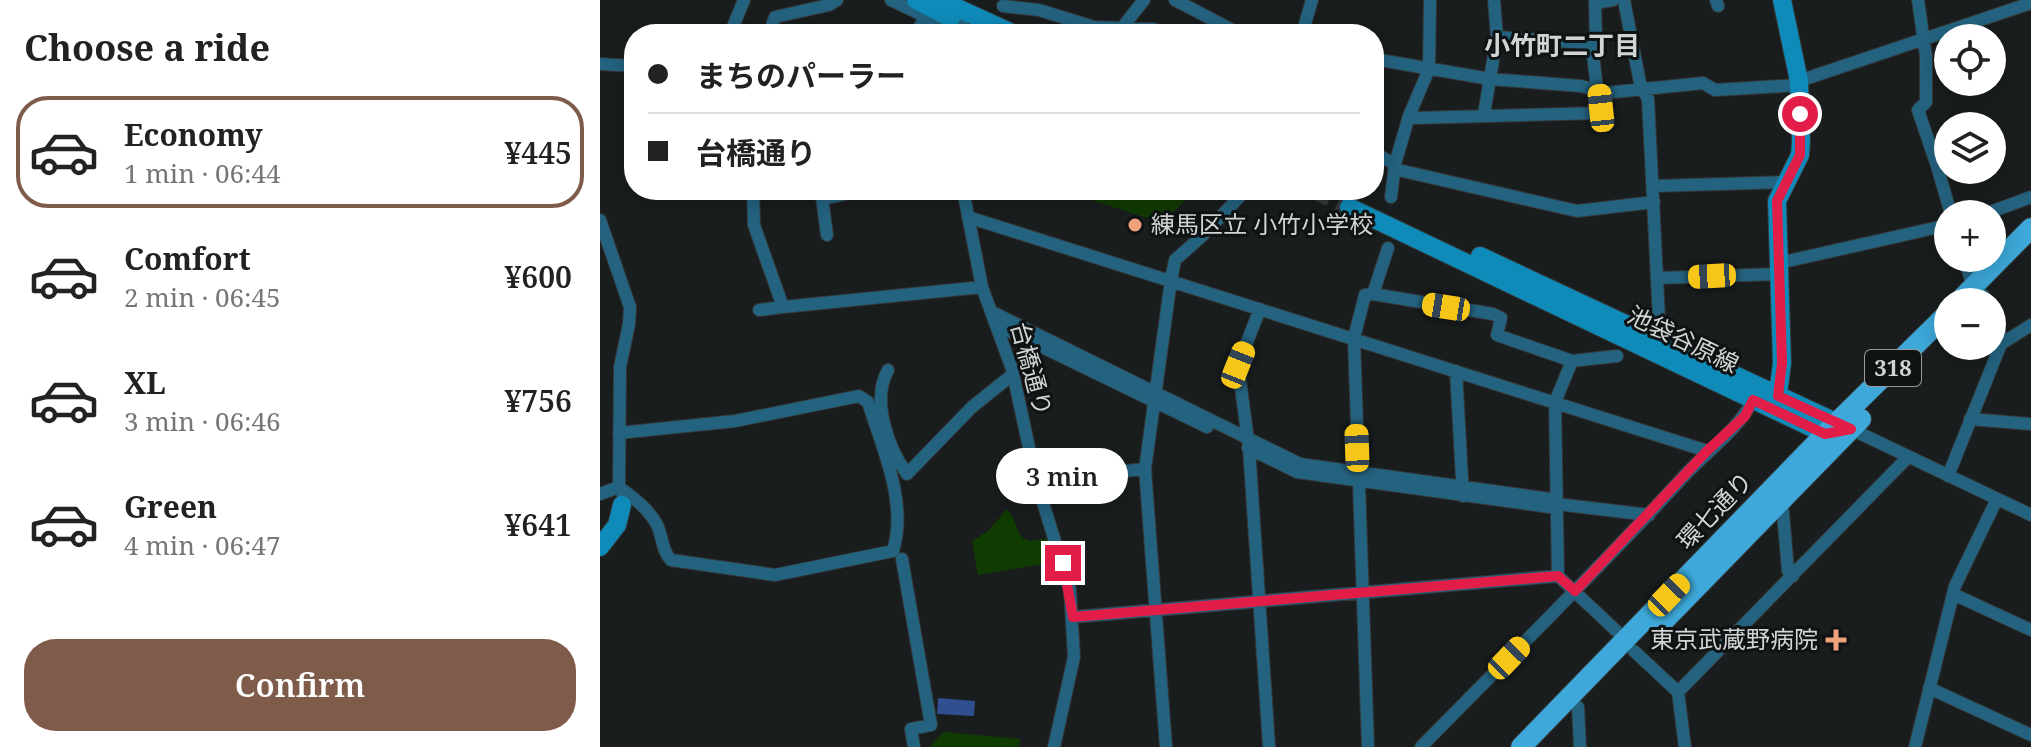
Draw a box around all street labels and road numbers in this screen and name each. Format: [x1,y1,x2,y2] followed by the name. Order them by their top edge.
[1622,298,1745,380] street label: 池袋谷原線
[1004,318,1061,419] street label: 台橋通り
[1865,350,1921,386] road number: 318
[1669,464,1759,556] street label: 環七通り

